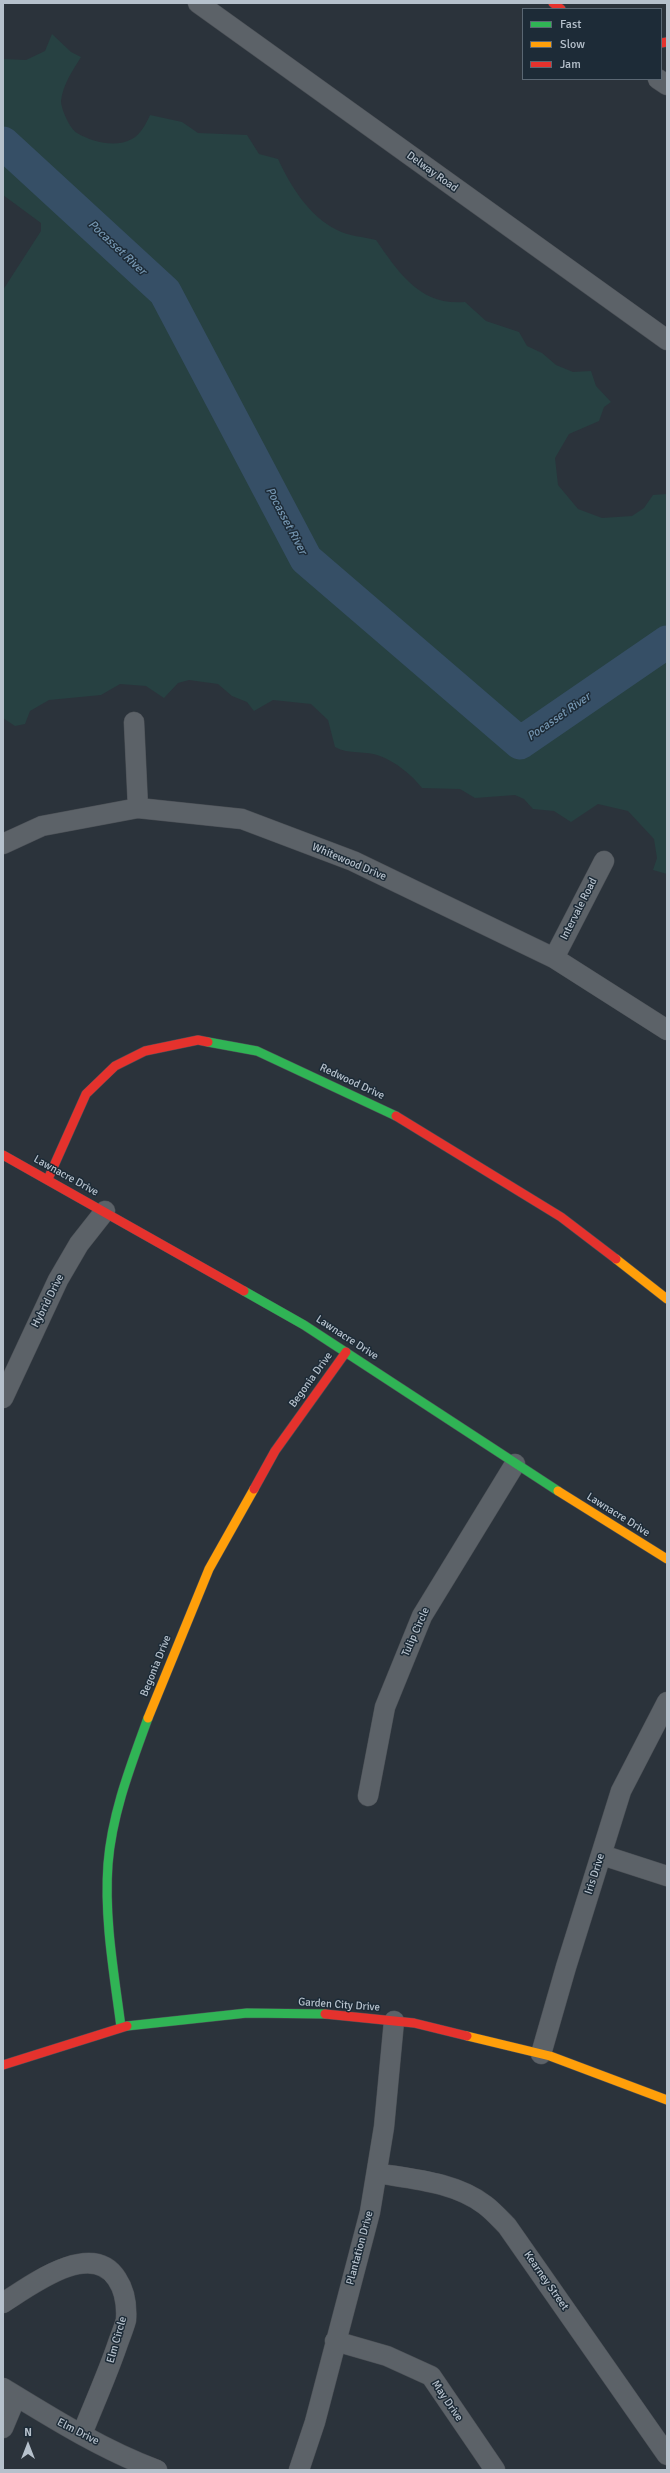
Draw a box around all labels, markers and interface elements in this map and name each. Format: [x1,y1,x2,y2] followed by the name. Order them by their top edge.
[522,8,662,80] legend
[560,17,581,32] text: Fast
[560,37,585,52] text: Slow
[560,57,581,72] text: Jam
[404,149,460,195] street label: Delway Road
[85,218,149,278] water label: Pocasset River
[262,485,310,557] water label: Pocasset River
[525,690,593,744] water label: Pocasset River
[310,840,388,884] street label: Whitewood Drive
[558,876,600,942] street label: Intervale Road
[318,1061,386,1103] street label: Redwood Drive
[31,1153,101,1199] street label: Lawnacre Drive
[29,1272,67,1330] street label: Hybrid Drive
[313,1313,381,1363] street label: Lawnacre Drive
[286,1350,336,1410] street label: Begonia Drive
[584,1490,652,1540] street label: Lawnacre Drive
[399,1605,433,1659] street label: Tulip Circle
[138,1633,174,1699] street label: Begonia Drive
[582,1852,608,1896] street label: Iris Drive
[298,1996,380,2014] street label: Garden City Drive
[344,2210,376,2286] street label: Plantation Drive
[521,2249,571,2313] street label: Kearney Street
[104,2315,130,2365] street label: Elm Circle
[429,2378,465,2424] street label: May Drive
[55,2416,101,2448] street label: Elm Drive
[8,2425,48,2465] north arrow
[24,2426,32,2439] text: N

